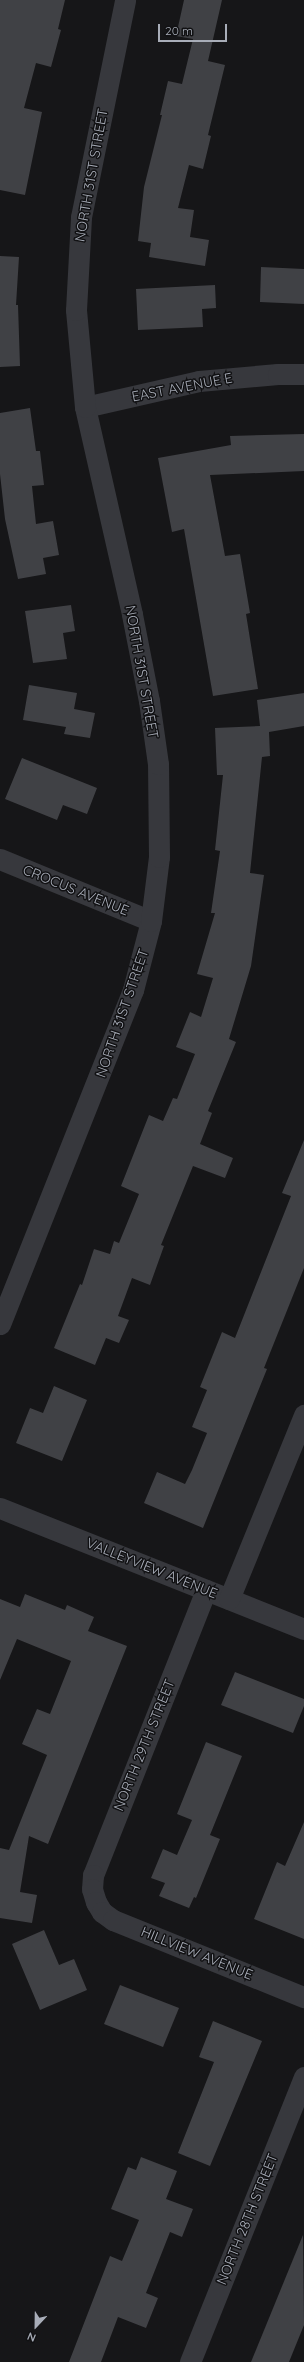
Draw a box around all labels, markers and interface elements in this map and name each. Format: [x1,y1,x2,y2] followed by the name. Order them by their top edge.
[160,16,229,42] scale bar
[165,23,193,38] text: 20 m
[71,107,111,243] street label: NORTH 31ST STREET
[130,369,234,405] street label: EAST AVENUE E
[122,604,162,740] street label: NORTH 31ST STREET
[20,861,132,919] street label: CROCUS AVENUE
[92,946,152,1080] street label: NORTH 31ST STREET
[84,1534,220,1602] street label: VALLEYVIEW AVENUE
[110,1677,178,1813] street label: NORTH 29TH STREET
[139,1923,255,1983] street label: HILLVIEW AVENUE
[213,2151,281,2287] street label: NORTH 28TH STREET
[16,2306,56,2346] north arrow
[25,2329,38,2345] text: N

